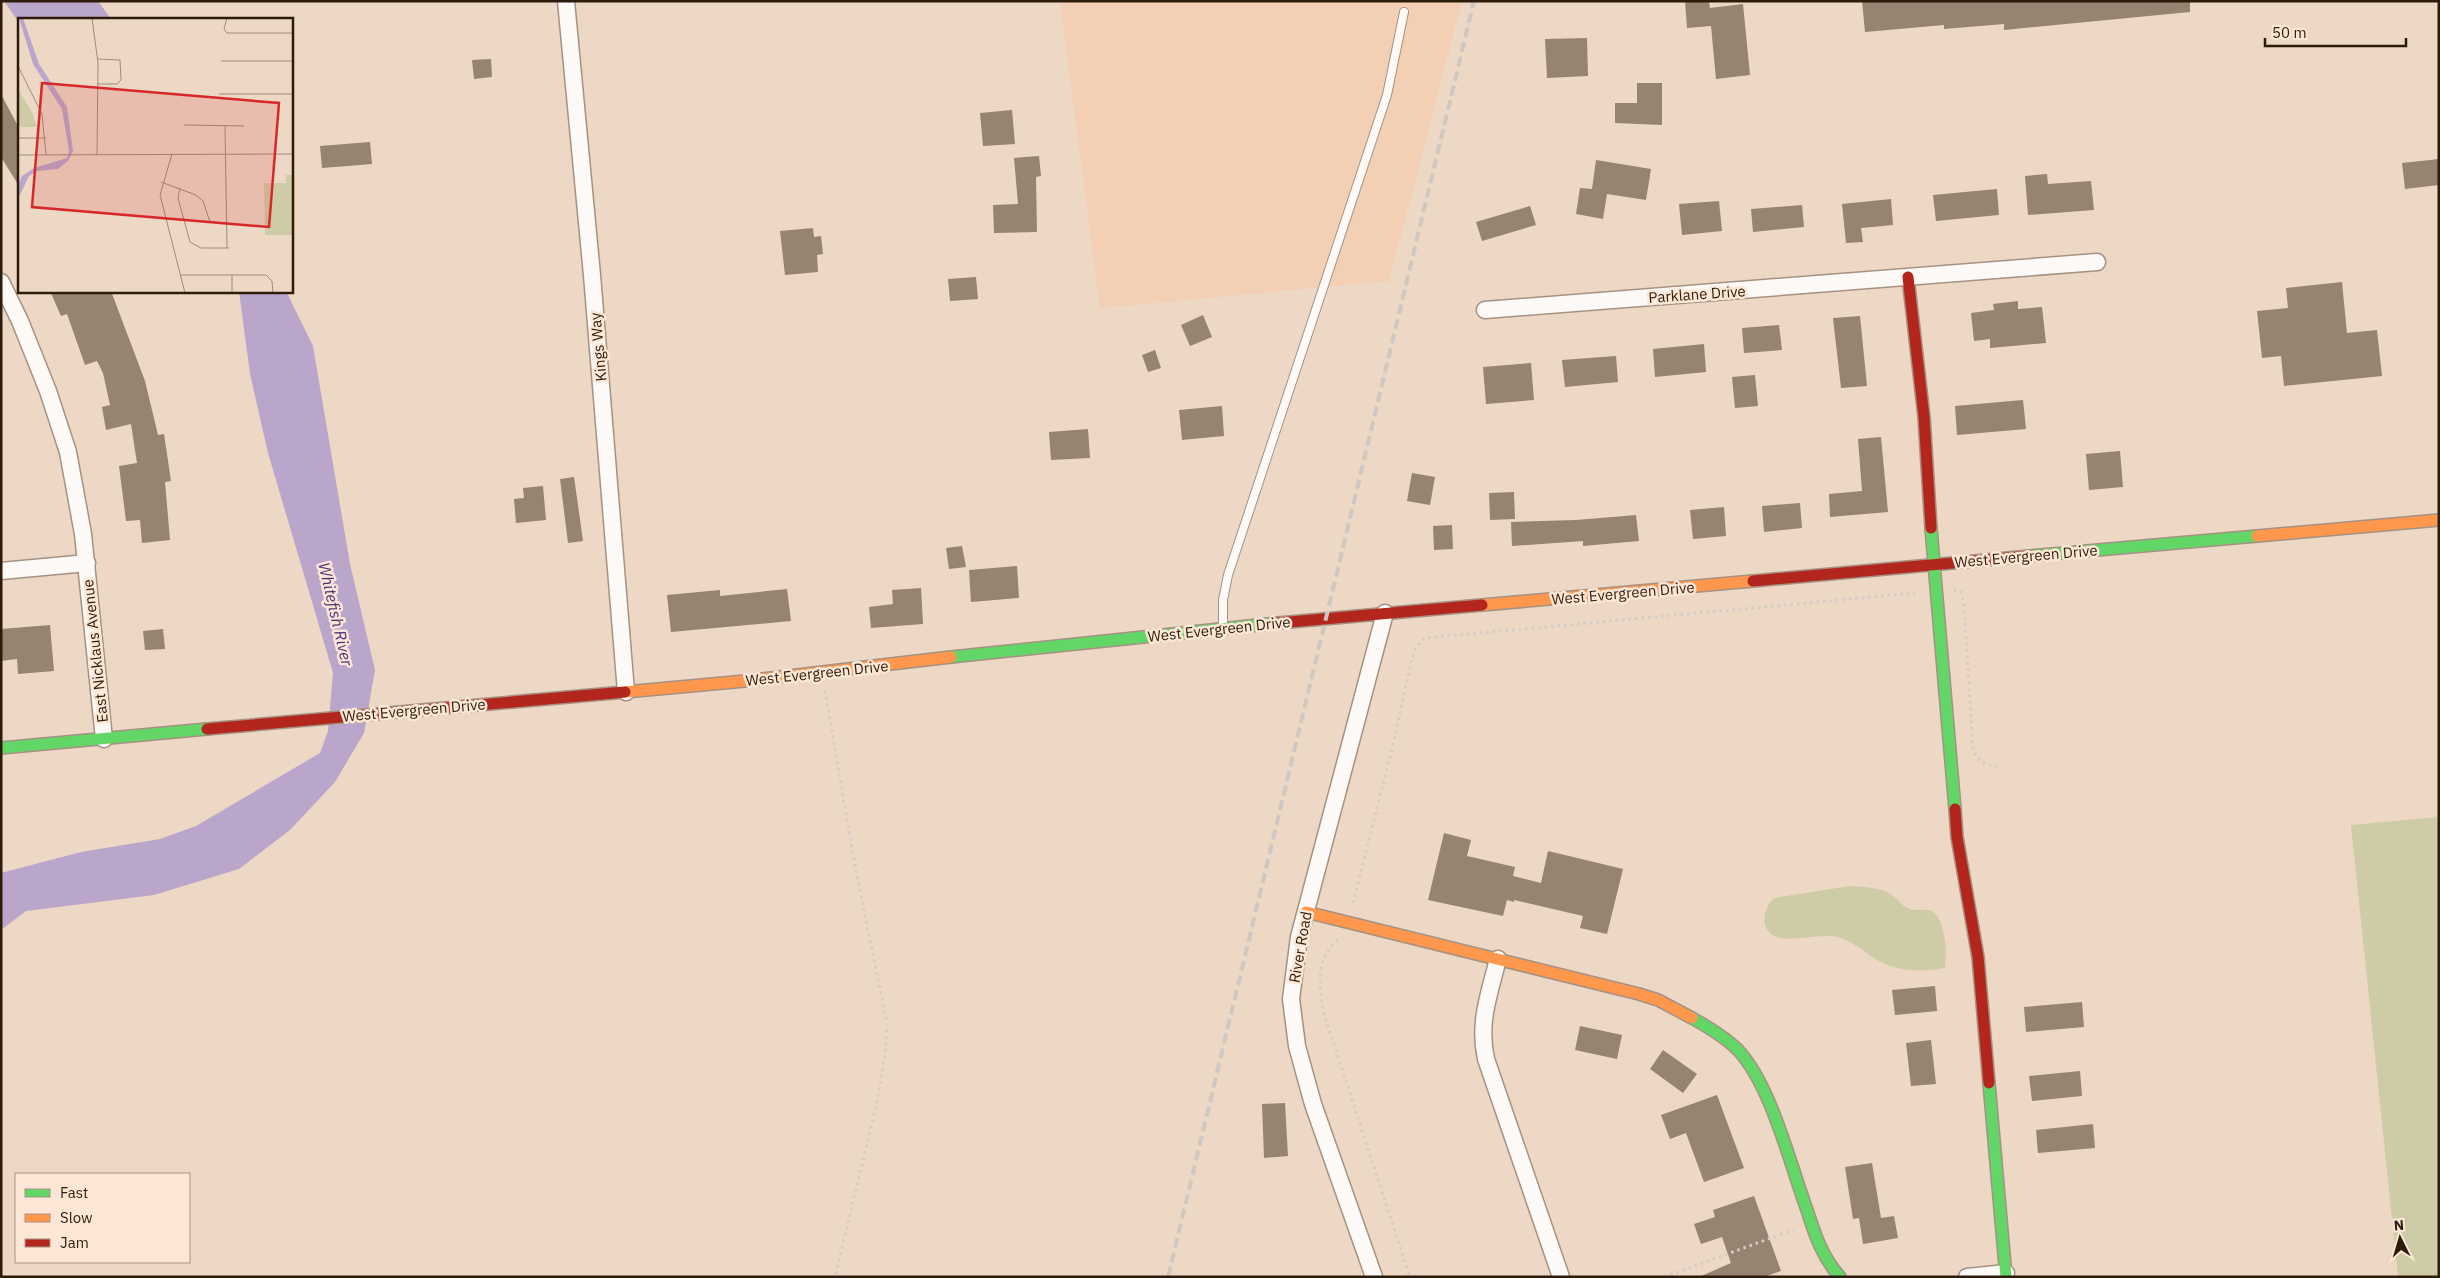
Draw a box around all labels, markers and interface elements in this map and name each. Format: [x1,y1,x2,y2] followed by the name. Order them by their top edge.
[2265,15,2406,47] scale bar
[18,18,292,292] inset map
[2272,23,2307,42] text: 50 m
[1648,281,1746,307] street label: Parklane Drive
[585,311,610,382] street label: Kings Way
[1954,540,2098,572] street label: West Evergreen Drive
[314,560,358,669] water label: Whitefish River
[1551,577,1695,609] street label: West Evergreen Drive
[78,578,112,724] street label: East Nicklaus Avenue
[1147,612,1291,646] street label: West Evergreen Drive
[745,656,889,690] street label: West Evergreen Drive
[342,694,486,726] street label: West Evergreen Drive
[1284,910,1316,984] street label: River Road
[15,1173,190,1263] legend
[60,1183,88,1202] text: Fast
[60,1208,93,1227] text: Slow
[2375,1213,2425,1263] north arrow
[2393,1216,2405,1234] text: N
[60,1233,89,1252] text: Jam

